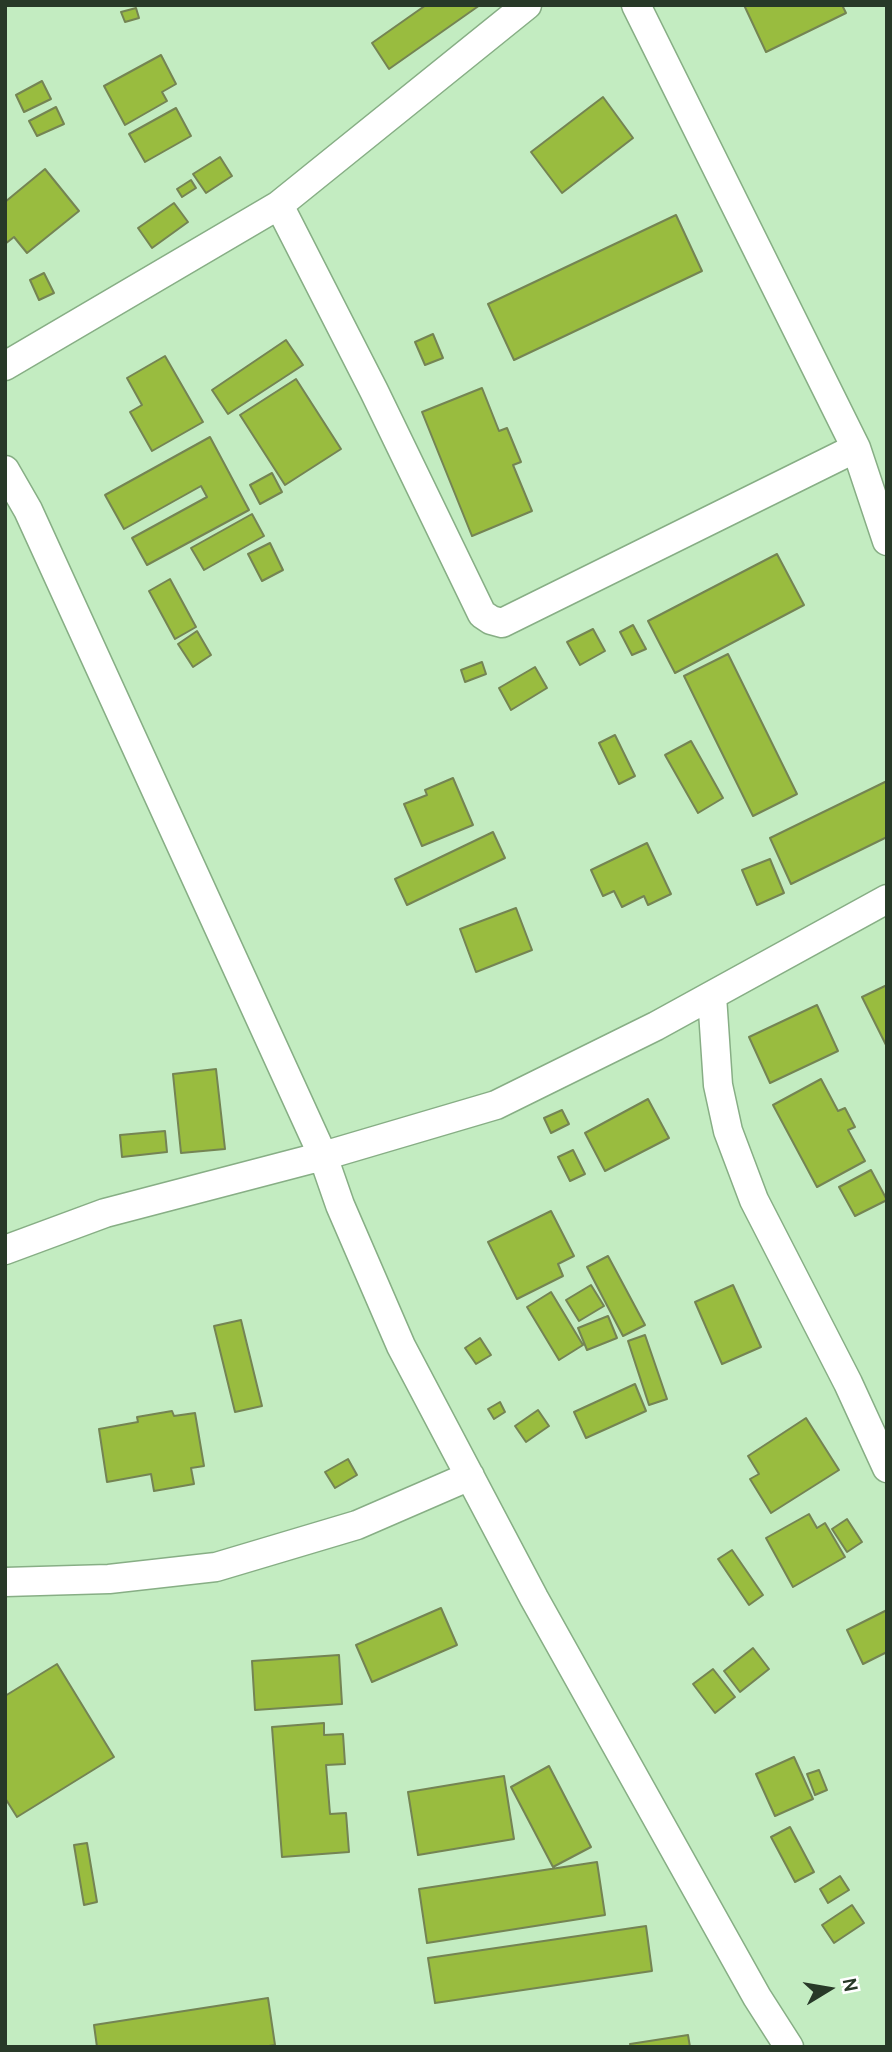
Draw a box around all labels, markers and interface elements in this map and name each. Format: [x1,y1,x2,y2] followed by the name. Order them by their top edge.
[794,1954,864,2024] north arrow
[838,1976,863,1994] text: N

